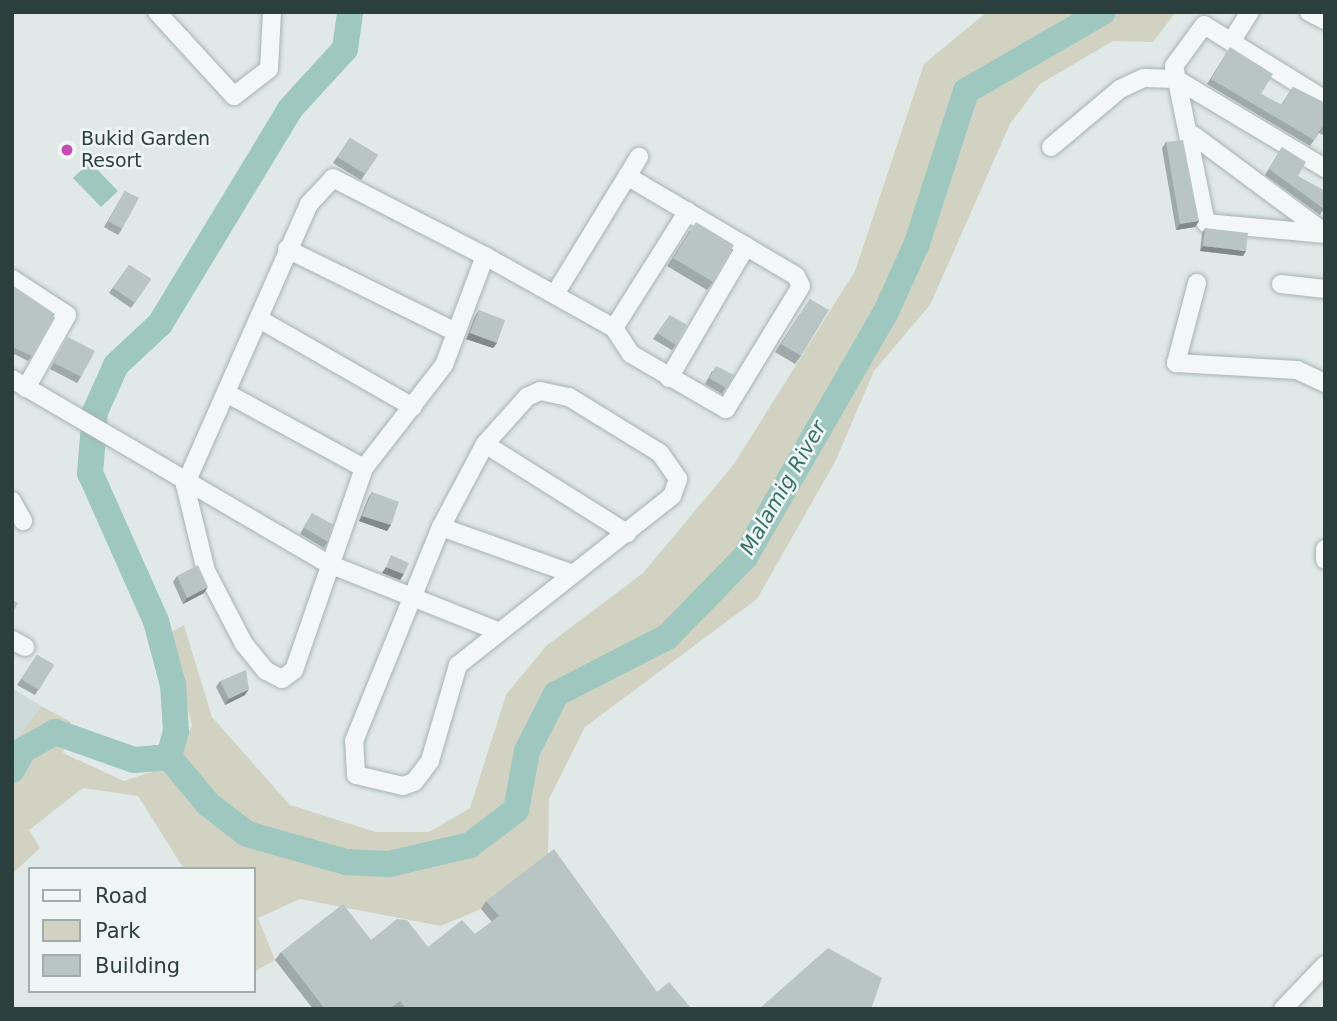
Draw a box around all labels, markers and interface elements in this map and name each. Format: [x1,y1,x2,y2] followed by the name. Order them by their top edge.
[81,128,210,172] place label: Bukid Garden Resort
[59,142,75,158] marker: Bukid Garden Resort
[734,417,832,559] water label: Malamig River
[28,867,256,993] legend
[95,884,148,908] text: Road
[95,919,140,943] text: Park
[95,954,180,978] text: Building

